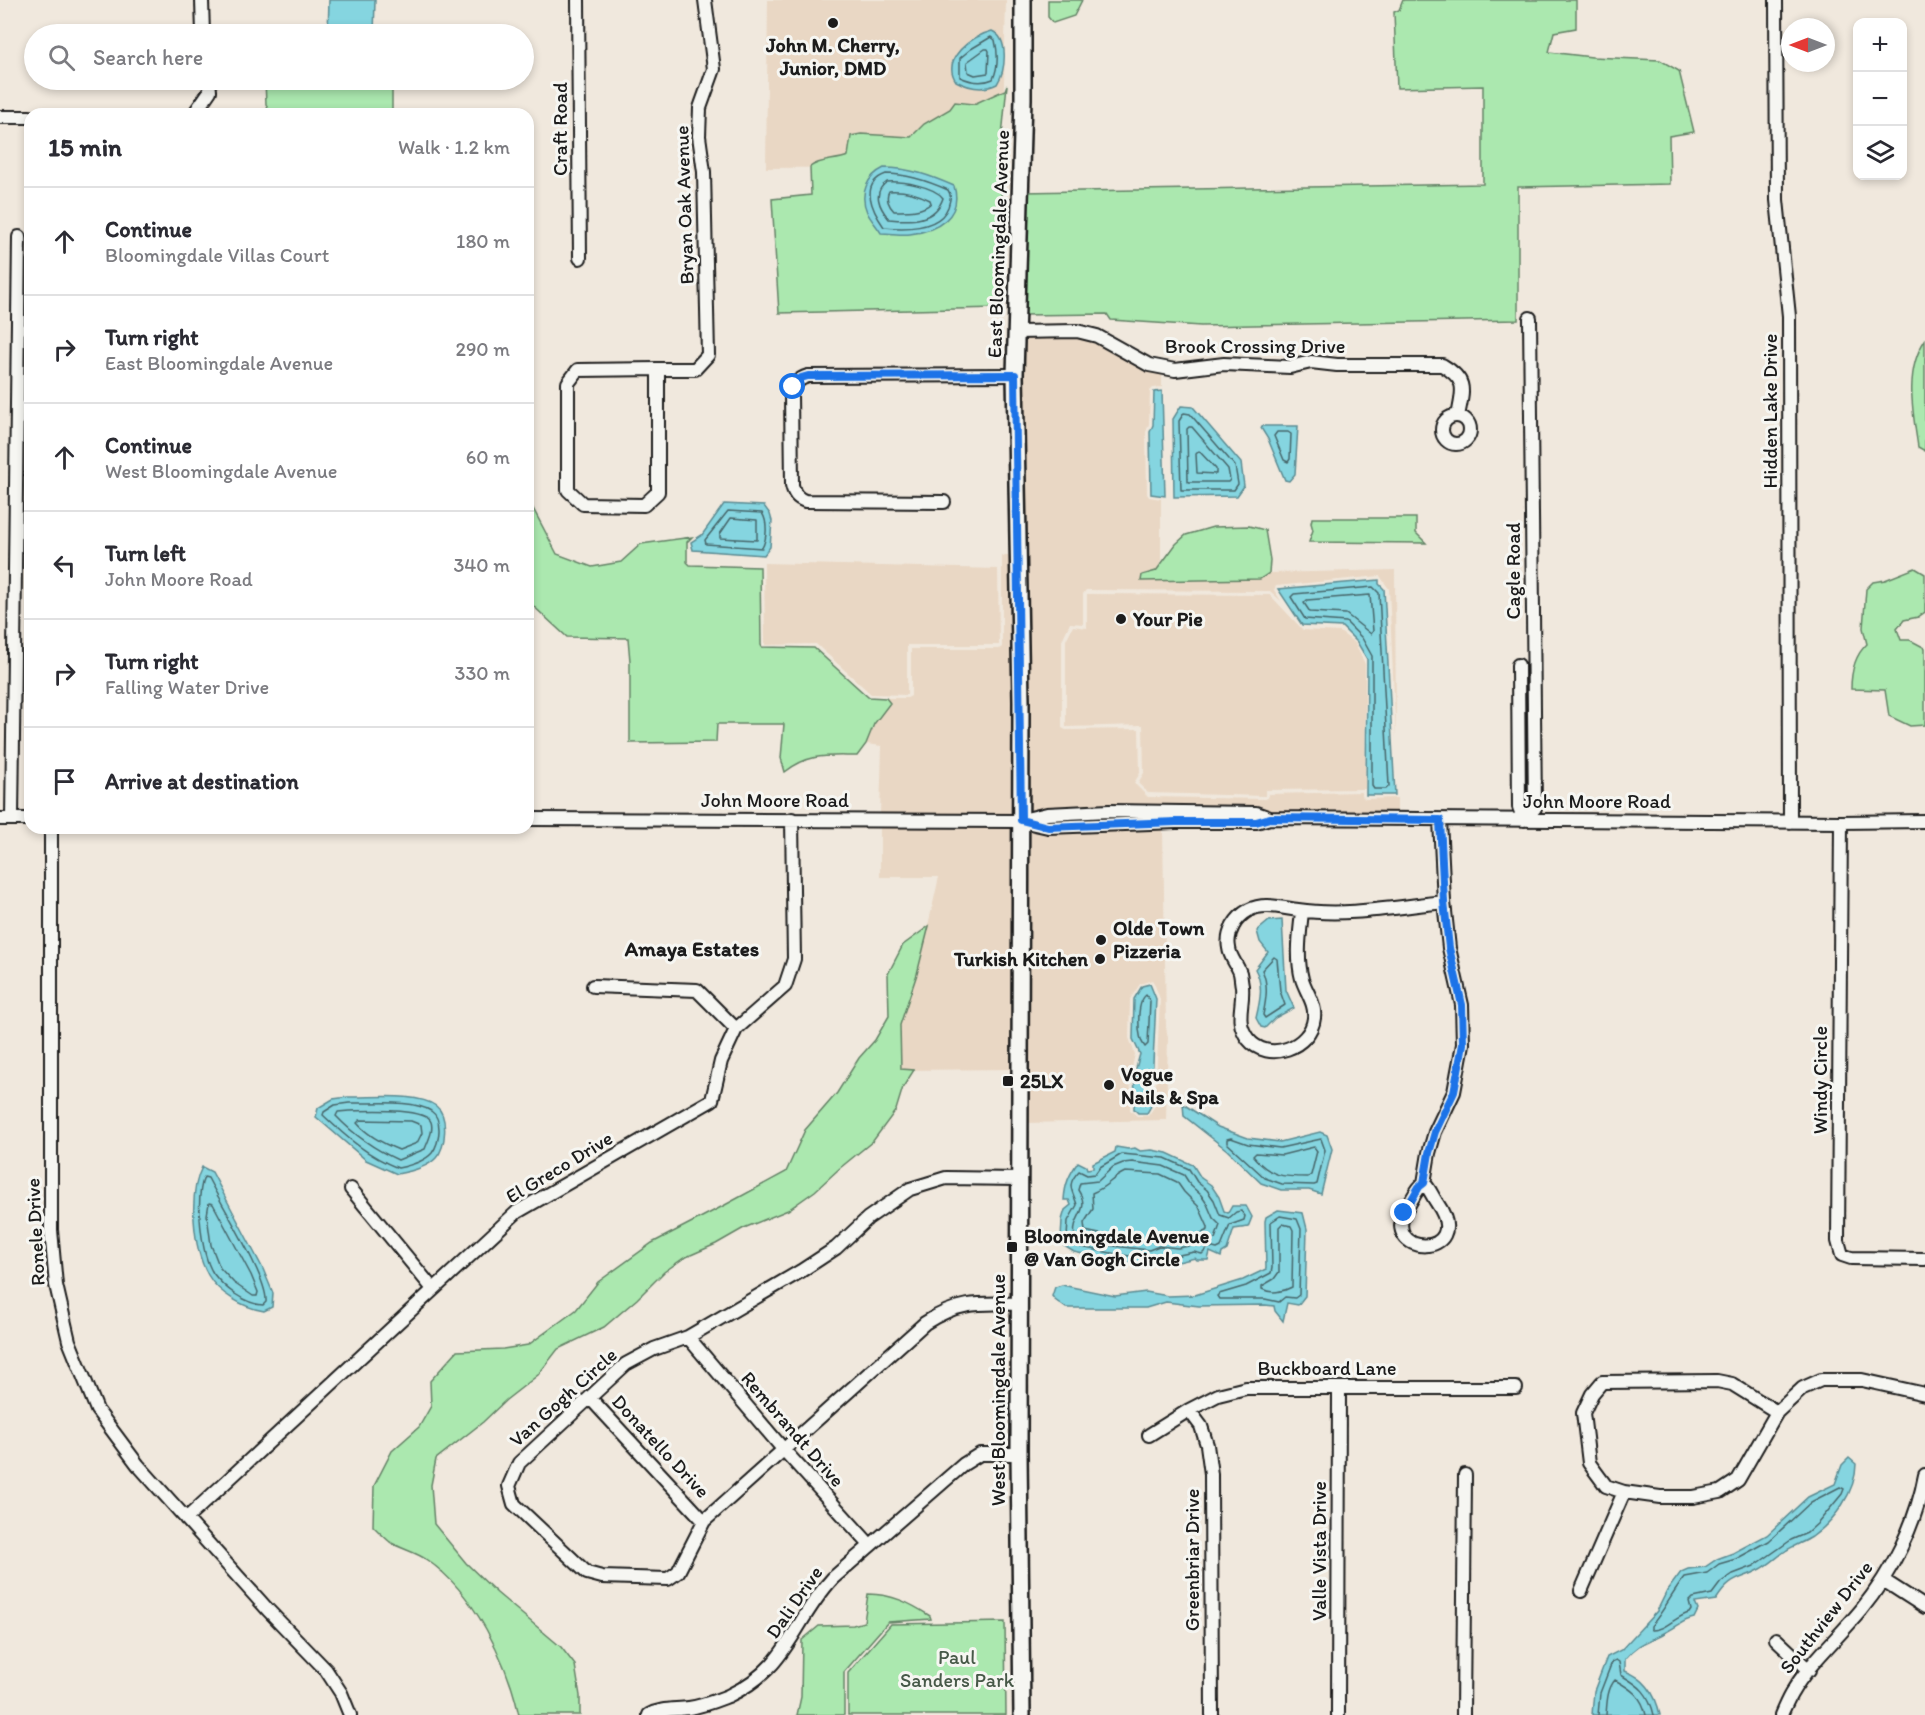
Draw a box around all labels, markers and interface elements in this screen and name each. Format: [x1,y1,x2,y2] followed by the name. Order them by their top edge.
[826,16,840,30] marker: John M. Cherry, Junior, DMD
[1781,18,1835,72] north arrow
[1853,18,1907,180] map controls
[1853,18,1907,72] button: +
[24,24,534,90] search box
[765,33,900,80] place label: John M. Cherry, Junior, DMD
[45,41,78,74] icon: search
[93,44,203,71] text: Search here
[1853,72,1907,126] button: −
[548,82,572,176] street label: Craft Road
[669,125,699,285] street label: Bryan Oak Avenue
[1853,126,1907,180] button: layers
[982,130,1014,358] street label: East Bloomingdale Avenue
[48,131,122,163] text: 15 min
[398,135,510,159] text: Walk · 1.2 km
[105,216,192,243] text: Continue
[48,225,81,258] icon: ahead
[456,229,510,253] text: 180 m
[105,243,329,267] text: Bloomingdale Villas Court
[105,324,199,351] text: Turn right
[48,333,81,366] icon: right
[1165,334,1345,358] street label: Brook Crossing Drive
[1758,334,1782,488] street label: Hidden Lake Drive
[455,337,510,361] text: 290 m
[105,351,333,375] text: East Bloomingdale Avenue
[779,373,805,399] route start
[105,432,192,459] text: Continue
[48,441,81,474] icon: ahead
[466,445,510,469] text: 60 m
[105,459,337,483] text: West Bloomingdale Avenue
[1501,522,1525,620] street label: Cagle Road
[105,540,186,567] text: Turn left
[48,549,81,582] icon: left
[453,553,510,577] text: 340 m
[105,567,253,591] text: John Moore Road
[1132,607,1203,631] place label: Your Pie
[1114,612,1128,626] marker: Your Pie
[105,648,199,675] text: Turn right
[48,657,81,690] icon: right
[455,661,510,685] text: 330 m
[105,675,269,699] text: Falling Water Drive
[48,765,81,798] icon: arrive
[105,768,299,795] text: Arrive at destination
[701,788,849,812] street label: John Moore Road
[1523,789,1671,813] street label: John Moore Road
[1113,916,1205,963] place label: Olde Town Pizzeria
[1094,933,1108,947] marker: Olde Town Pizzeria
[624,936,759,962] district label: Amaya Estates
[953,947,1088,971] place label: Turkish Kitchen
[1093,952,1107,966] marker: Turkish Kitchen
[1808,1026,1832,1134] street label: Windy Circle
[1121,1062,1219,1110] place label: Vogue Nails & Spa
[1020,1069,1064,1093] place label: 25LX
[1001,1074,1015,1088] marker: 25LX
[1102,1078,1116,1092] marker: Vogue Nails & Spa
[501,1126,617,1208] street label: El Greco Drive
[20,1178,50,1286] street label: Ronele Drive
[1390,1199,1416,1225] route end
[1024,1224,1210,1272] place label: Bloomingdale Avenue @ Van Gogh Circle
[1005,1240,1019,1254] marker: Bloomingdale Avenue @ Van Gogh Circle
[986,1274,1010,1506] street label: West Bloomingdale Avenue
[504,1342,622,1452] street label: Van Gogh Circle
[1257,1356,1397,1380] street label: Buckboard Lane
[736,1366,850,1492] street label: Rembrandt Drive
[607,1389,715,1503] street label: Donatello Drive
[1307,1481,1331,1621] street label: Valle Vista Drive
[1180,1489,1204,1631] street label: Greenbriar Drive
[1774,1556,1878,1678] street label: Southview Drive
[760,1561,828,1643] street label: Dali Drive
[900,1645,1015,1692] park label: Paul Sanders Park

